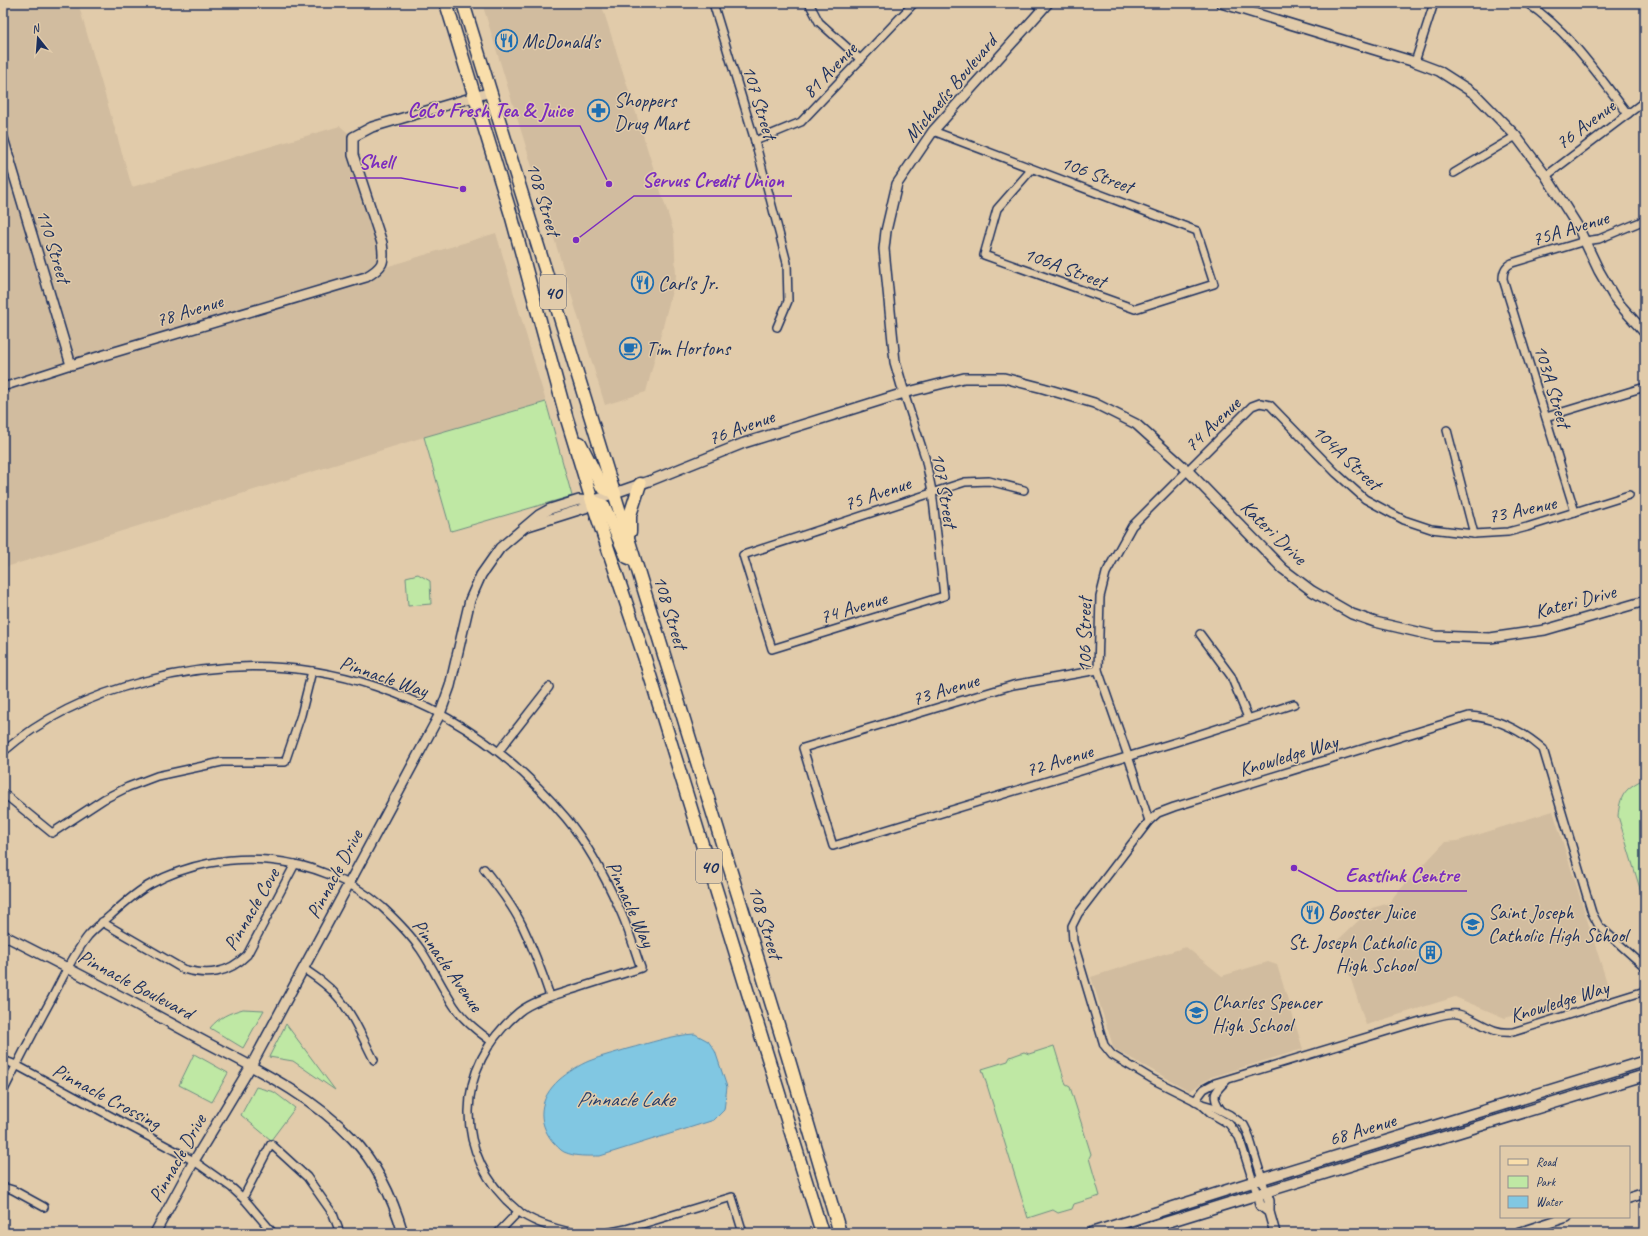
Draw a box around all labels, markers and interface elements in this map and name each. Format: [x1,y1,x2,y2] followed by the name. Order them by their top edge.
[18,18,58,58] north arrow
[30,20,42,36] text: N
[898,27,1004,147] street label: Michaelis Boulevard
[494,28,520,54] restaurant icon: McDonald's
[522,29,602,54] place label: McDonald's
[796,36,863,104] street label: 81 Avenue
[737,62,783,145] street label: 107 Street
[614,88,691,136] place label: Shoppers Drug Mart
[399,93,580,126] callout: CoCo Fresh Tea & Juice
[1550,93,1621,155] street label: 76 Avenue
[408,97,574,123] text: CoCo Fresh Tea & Juice
[586,98,612,124] pharmacy icon: Shoppers Drug Mart
[350,145,401,178] callout: Shell
[358,149,398,175] text: Shell
[1057,150,1140,200] street label: 106 Street
[521,159,567,242] street label: 108 Street
[634,163,792,196] callout: Servus Credit Union
[642,167,784,193] text: Servus Credit Union
[1529,205,1613,252] street label: 75A Avenue
[31,206,77,289] street label: 110 Street
[1020,241,1112,295] street label: 106A Street
[629,270,655,296] restaurant icon: Carl's Jr.
[658,271,718,296] place label: Carl's Jr.
[540,275,566,309] road number: 40
[153,288,227,332] street label: 78 Avenue
[618,335,644,361] cafe icon: Tim Hortons
[646,336,732,361] place label: Tim Hortons
[1528,342,1578,434] street label: 103A Street
[1179,390,1247,457] street label: 74 Avenue
[705,403,779,451] street label: 76 Avenue
[1307,419,1389,498] street label: 104A Street
[926,451,964,533] street label: 107 Street
[841,470,915,516] street label: 75 Avenue
[1486,490,1560,529] street label: 73 Avenue
[1235,495,1313,571] street label: Kateri Drive
[648,572,694,655] street label: 108 Street
[1532,578,1620,624] street label: Kateri Drive
[817,585,891,629] street label: 74 Avenue
[1072,594,1097,673] street label: 106 Street
[337,650,432,704] street label: Pinnacle Way
[909,667,983,711] street label: 73 Avenue
[1236,728,1343,782] street label: Knowledge Way
[1023,738,1097,782] street label: 72 Avenue
[301,824,369,923] street label: Pinnacle Drive
[696,849,722,883] road number: 40
[601,857,661,952] street label: Pinnacle Way
[1337,858,1467,891] callout: Eastlink Centre
[218,862,286,955] street label: Pinnacle Cove
[1345,862,1461,888] text: Eastlink Centre
[743,882,789,965] street label: 108 Street
[1300,899,1326,925] restaurant icon: Booster Juice
[1328,900,1416,925] place label: Booster Juice
[1488,900,1631,948] place label: Saint Joseph Catholic High School
[1459,911,1485,937] school or university icon: Saint Joseph Catholic High School
[407,914,490,1018] street label: Pinnacle Avenue
[1288,930,1420,978] place label: St. Joseph Catholic High School
[1418,940,1444,966] building icon: St. Joseph Catholic High School
[74,944,200,1027] street label: Pinnacle Boulevard
[1507,974,1614,1028] street label: Knowledge Way
[1212,990,1324,1038] place label: Charles Spencer High School
[1184,1000,1210,1026] school or university icon: Charles Spencer High School
[49,1058,167,1136] street label: Pinnacle Crossing
[576,1086,677,1112] water label: Pinnacle Lake
[1326,1107,1400,1151] street label: 68 Avenue
[143,1108,213,1207] street label: Pinnacle Drive
[1500,1146,1630,1218] legend
[1536,1154,1558,1170] text: Road
[1536,1174,1557,1190] text: Park
[1536,1194,1564,1210] text: Water

